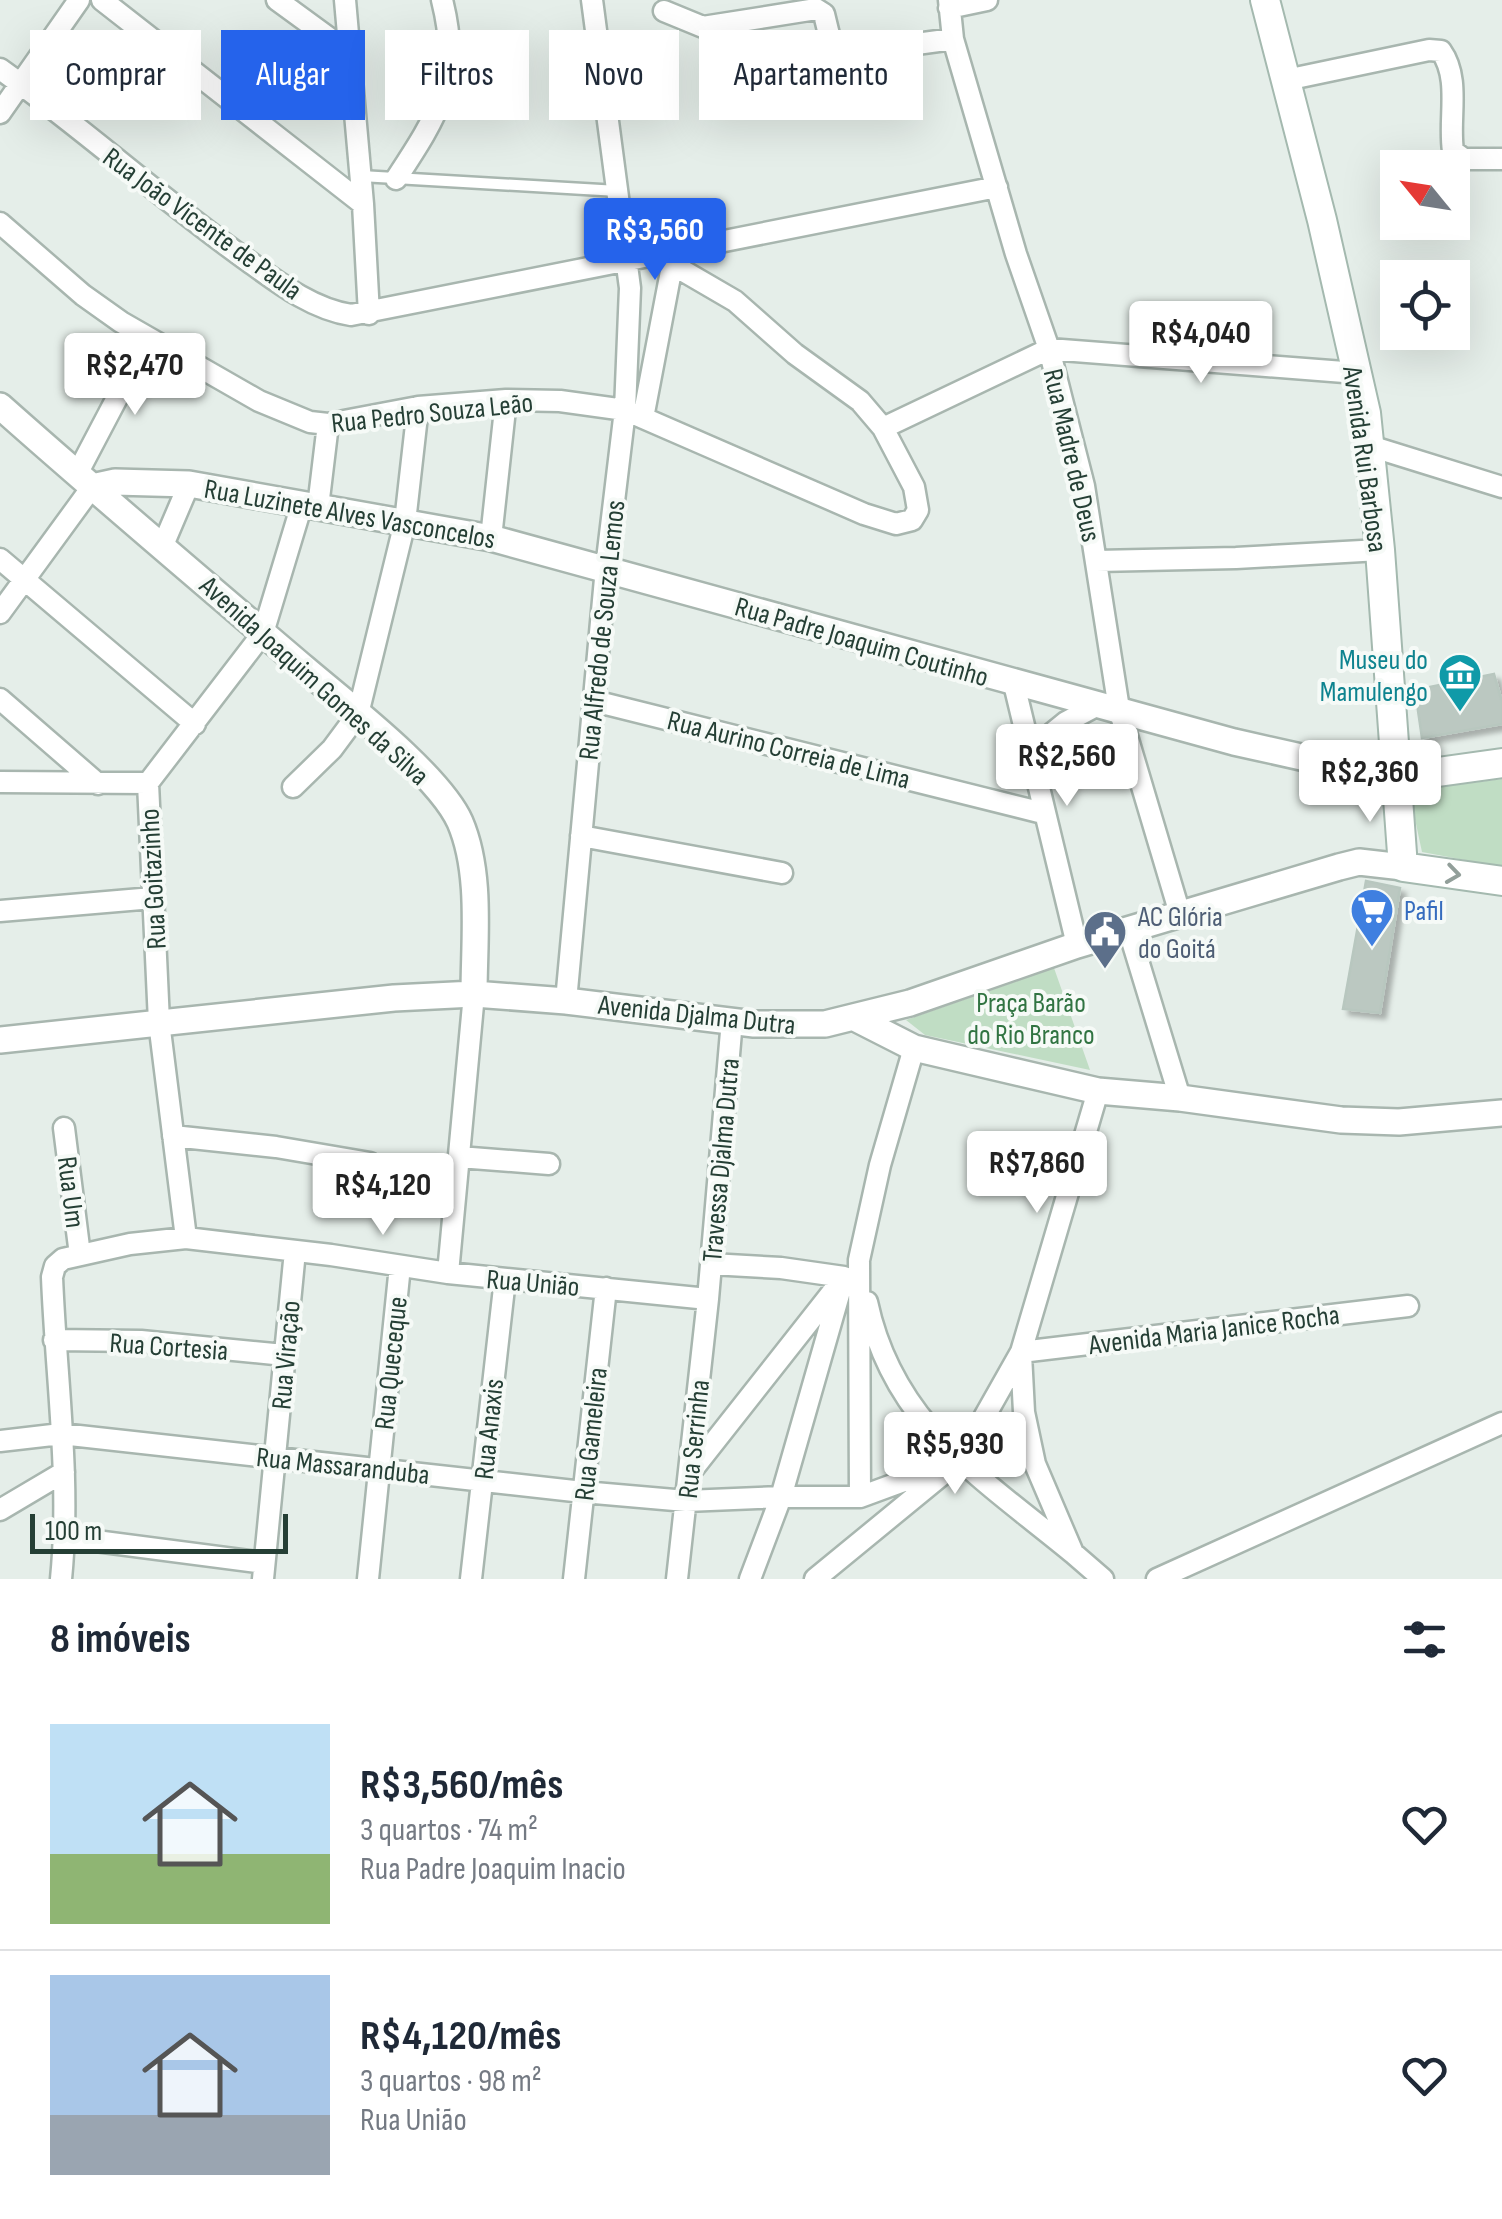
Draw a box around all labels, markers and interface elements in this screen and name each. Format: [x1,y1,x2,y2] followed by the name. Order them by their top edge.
[30,30,201,120] chip: Comprar
[221,30,365,120] chip: Alugar
[385,30,529,120] chip: Filtros
[549,30,679,120] chip: Novo
[699,30,923,120] chip: Apartamento
[96,141,308,307] street label: Rua João Vicente de Paula
[1380,150,1470,240] north arrow
[1380,150,1470,350] map controls
[563,198,747,283] pin: R$3,560
[606,211,704,250] text: R$3,560
[1380,260,1470,350] button: locate
[1109,301,1293,386] pin: R$4,040
[1151,314,1251,353] text: R$4,040
[43,333,227,418] pin: R$2,470
[86,346,184,385] text: R$2,470
[1335,363,1394,554] street label: Avenida Rui Barbosa
[1036,366,1107,545] street label: Rua Madre de Deus
[330,386,535,440] street label: Rua Pedro Souza Leão
[202,473,498,556] street label: Rua Luzinete Alves Vasconcelos
[572,499,633,762] street label: Rua Alfredo de Souza Lemos
[192,569,435,793] street label: Avenida Joaquim Gomes da Silva
[731,590,992,694] street label: Rua Padre Joaquim Coutinho
[1320,644,1428,709] place label: Museu do Mamulengo
[1437,652,1483,713] museum icon: Museu do Mamulengo
[664,704,913,797] street label: Rua Aurino Correia de Lima
[975,724,1159,809] pin: R$2,560
[1018,737,1116,776] text: R$2,560
[1278,740,1462,825] pin: R$2,360
[1321,753,1419,792] text: R$2,360
[133,808,174,950] street label: Rua Goitazinho
[1444,862,1461,883] one-way arrow
[1349,887,1395,948] supermarket icon: Pafil
[1404,895,1444,928] place label: Pafil
[1137,901,1223,966] place label: AC Glória do Goitá
[1082,909,1128,970] public building icon: AC Glória do Goitá
[967,987,1095,1052] park label: Praça Barão do Rio Branco
[596,989,797,1042] street label: Avenida Djalma Dutra
[696,1057,747,1263] street label: Travessa Djalma Dutra
[945,1131,1129,1216] pin: R$7,860
[989,1144,1085,1183] text: R$7,860
[291,1153,475,1238] pin: R$4,120
[50,1155,91,1230] street label: Rua Um
[335,1166,431,1205] text: R$4,120
[485,1263,581,1304] street label: Rua União
[368,1295,415,1431] street label: Rua Queceque
[265,1299,308,1411] street label: Rua Viração
[1086,1299,1341,1362] street label: Avenida Maria Janice Rocha
[108,1327,229,1368] street label: Rua Cortesia
[568,1366,615,1502] street label: Rua Gameleira
[468,1377,511,1481] street label: Rua Anaxis
[672,1378,717,1500] street label: Rua Serrinha
[863,1412,1047,1497] pin: R$5,930
[906,1425,1004,1464] text: R$5,930
[255,1441,431,1492] street label: Rua Massaranduba
[30,1509,288,1554] scale bar
[45,1515,102,1548] text: 100 m
[1397,1612,1452,1667] icon: filters
[50,1614,191,1665] text: 8 imóveis
[360,1760,563,1811] text: R$3,560/mês
[130,1764,250,1884] icon: home
[1397,1797,1452,1852] icon: heart
[360,1811,538,1850] text: 3 quartos · 74 m²
[360,1850,626,1889] text: Rua Padre Joaquim Inacio
[360,2011,561,2062] text: R$4,120/mês
[130,2015,250,2135] icon: home
[1397,2048,1452,2103] icon: heart
[360,2062,542,2101] text: 3 quartos · 98 m²
[360,2101,467,2140] text: Rua União

